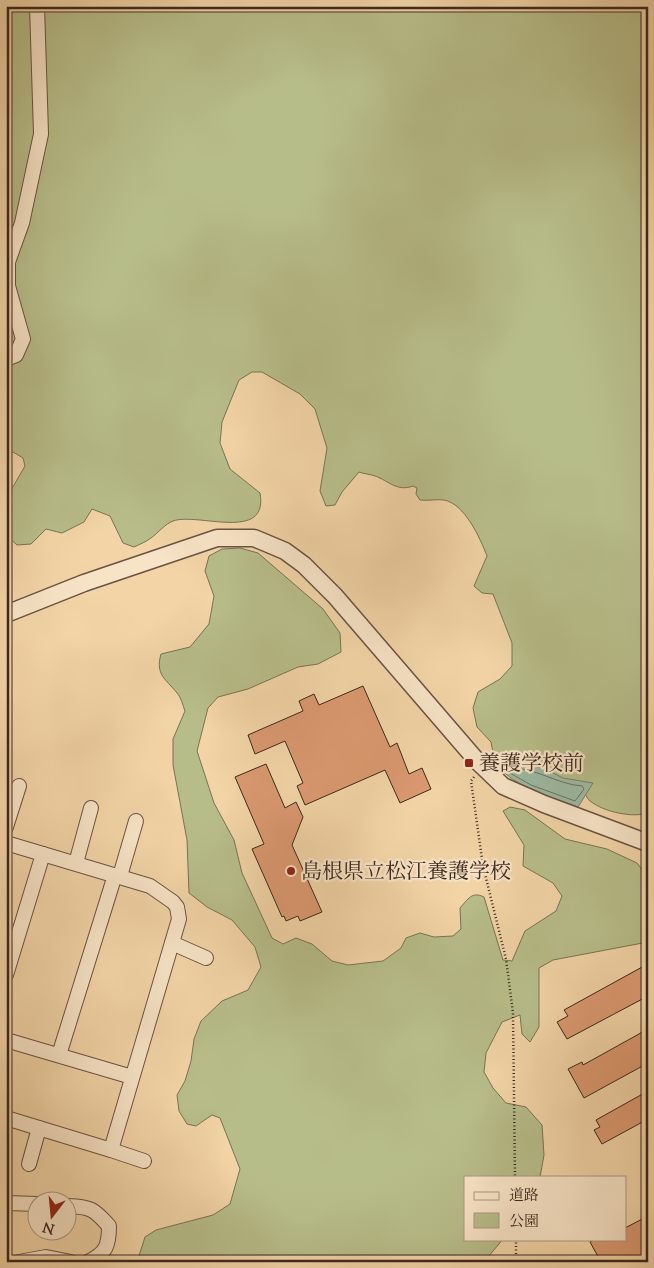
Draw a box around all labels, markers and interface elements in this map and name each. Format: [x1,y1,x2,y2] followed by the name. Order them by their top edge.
[479,750,584,780] place label: 養護学校前
[463,757,475,769] marker: 養護学校前
[301,858,511,888] place label: 島根県立松江養護学校
[285,865,297,877] marker: 島根県立松江養護学校
[464,1176,626,1240] legend
[509,1186,539,1207] text: 道路
[28,1190,78,1240] north arrow
[509,1212,539,1233] text: 公園
[41,1215,57,1238] text: N

